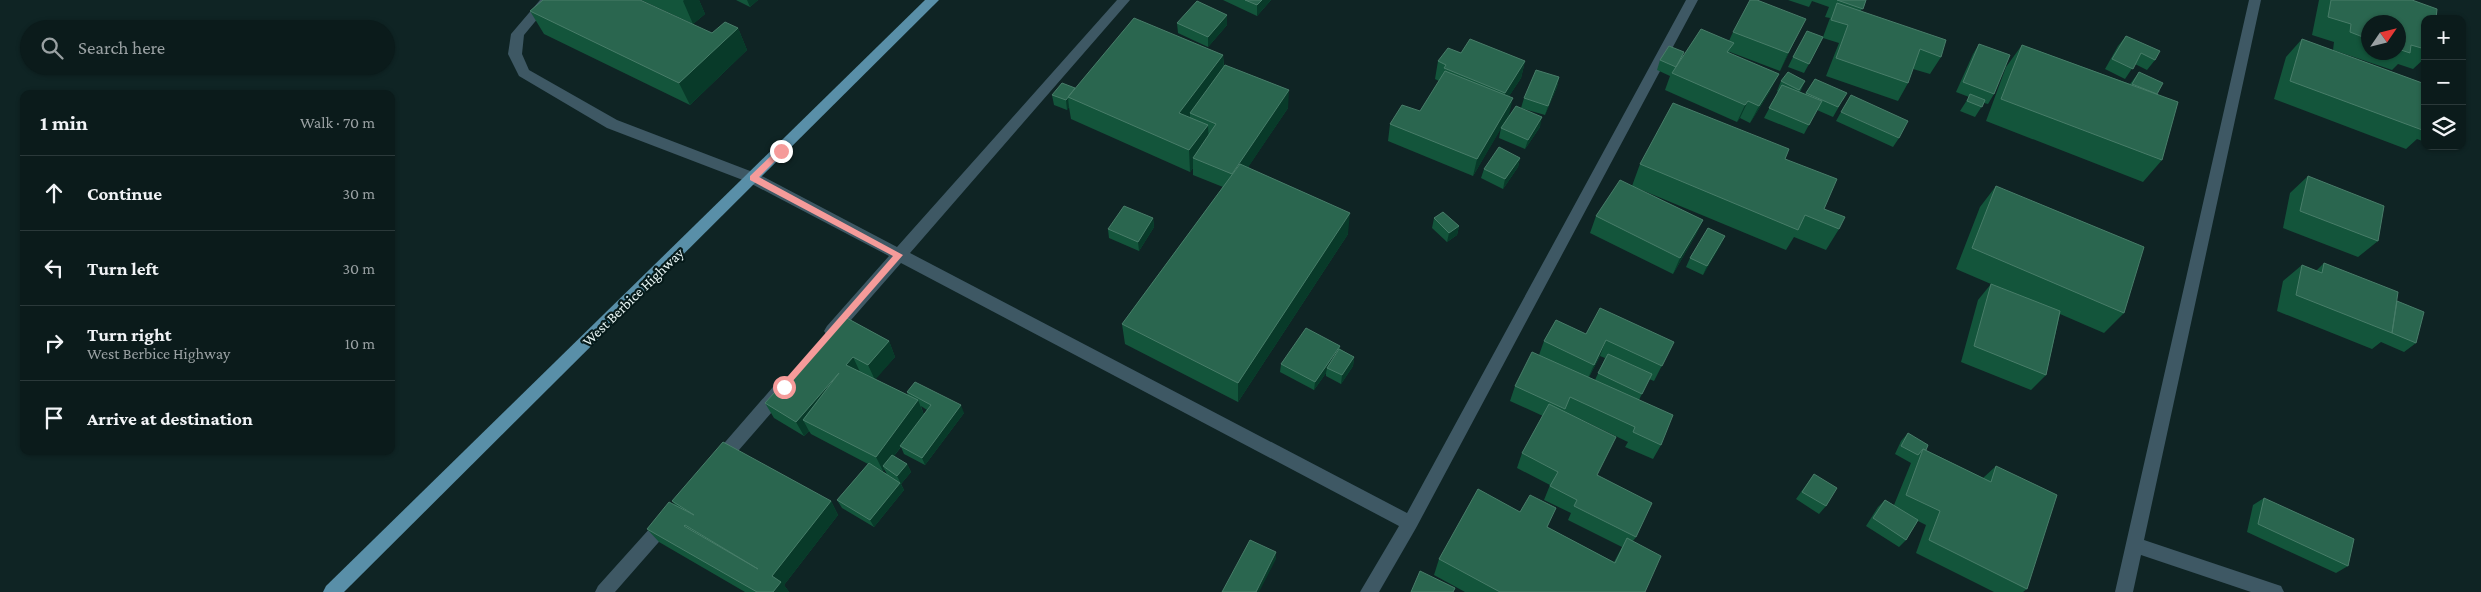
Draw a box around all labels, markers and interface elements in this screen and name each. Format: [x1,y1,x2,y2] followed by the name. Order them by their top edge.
[2361,15,2406,60] north arrow
[2421,15,2466,150] map controls
[2421,15,2466,60] button: +
[20,20,395,75] search box
[38,34,66,62] icon: search
[78,37,165,58] text: Search here
[2421,60,2466,105] button: −
[2421,105,2466,150] button: layers
[40,111,88,135] text: 1 min
[300,114,375,131] text: Walk · 70 m
[770,140,793,163] route end
[40,179,68,207] icon: ahead
[87,183,162,204] text: Continue
[343,185,375,202] text: 30 m
[579,245,688,350] street label: West Berbice Highway
[40,254,68,282] icon: left
[87,258,159,279] text: Turn left
[343,260,375,277] text: 30 m
[87,324,172,345] text: Turn right
[40,329,68,357] icon: right
[345,335,375,352] text: 10 m
[87,345,230,362] text: West Berbice Highway
[773,376,796,399] route start
[40,404,68,432] icon: arrive
[87,408,253,429] text: Arrive at destination

